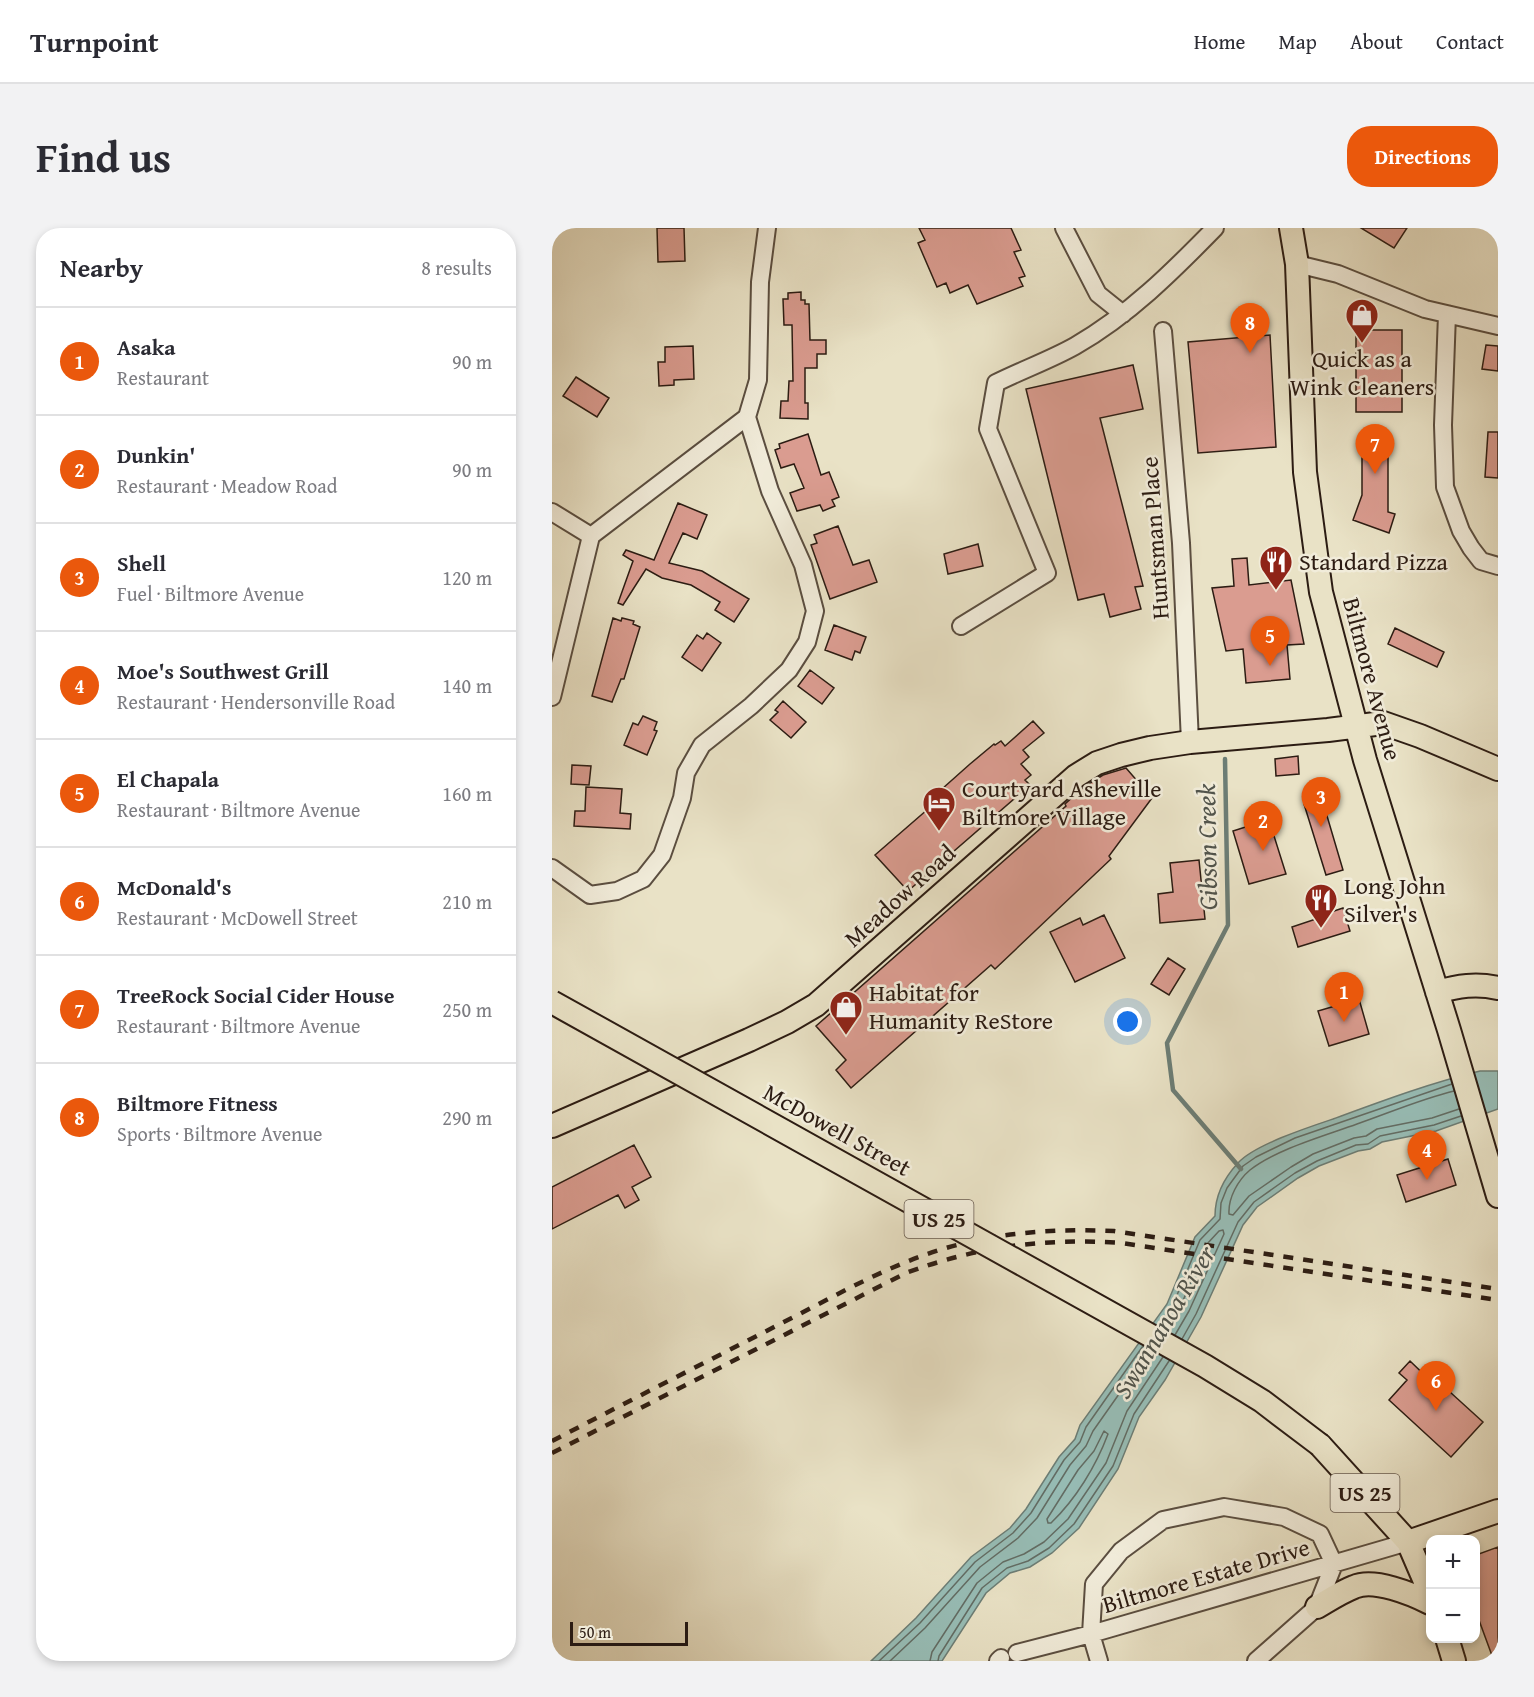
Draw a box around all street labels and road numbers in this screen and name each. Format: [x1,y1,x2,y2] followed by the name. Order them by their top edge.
[1131,456,1178,621] street label: Huntsman Place
[1334,594,1411,764] street label: Biltmore Avenue
[836,836,963,955] street label: Meadow Road
[757,1074,918,1185] street label: McDowell Street
[904,1200,974,1238] road number: US 25
[1330,1474,1400,1512] road number: US 25
[1098,1529,1313,1622] street label: Biltmore Estate Drive

